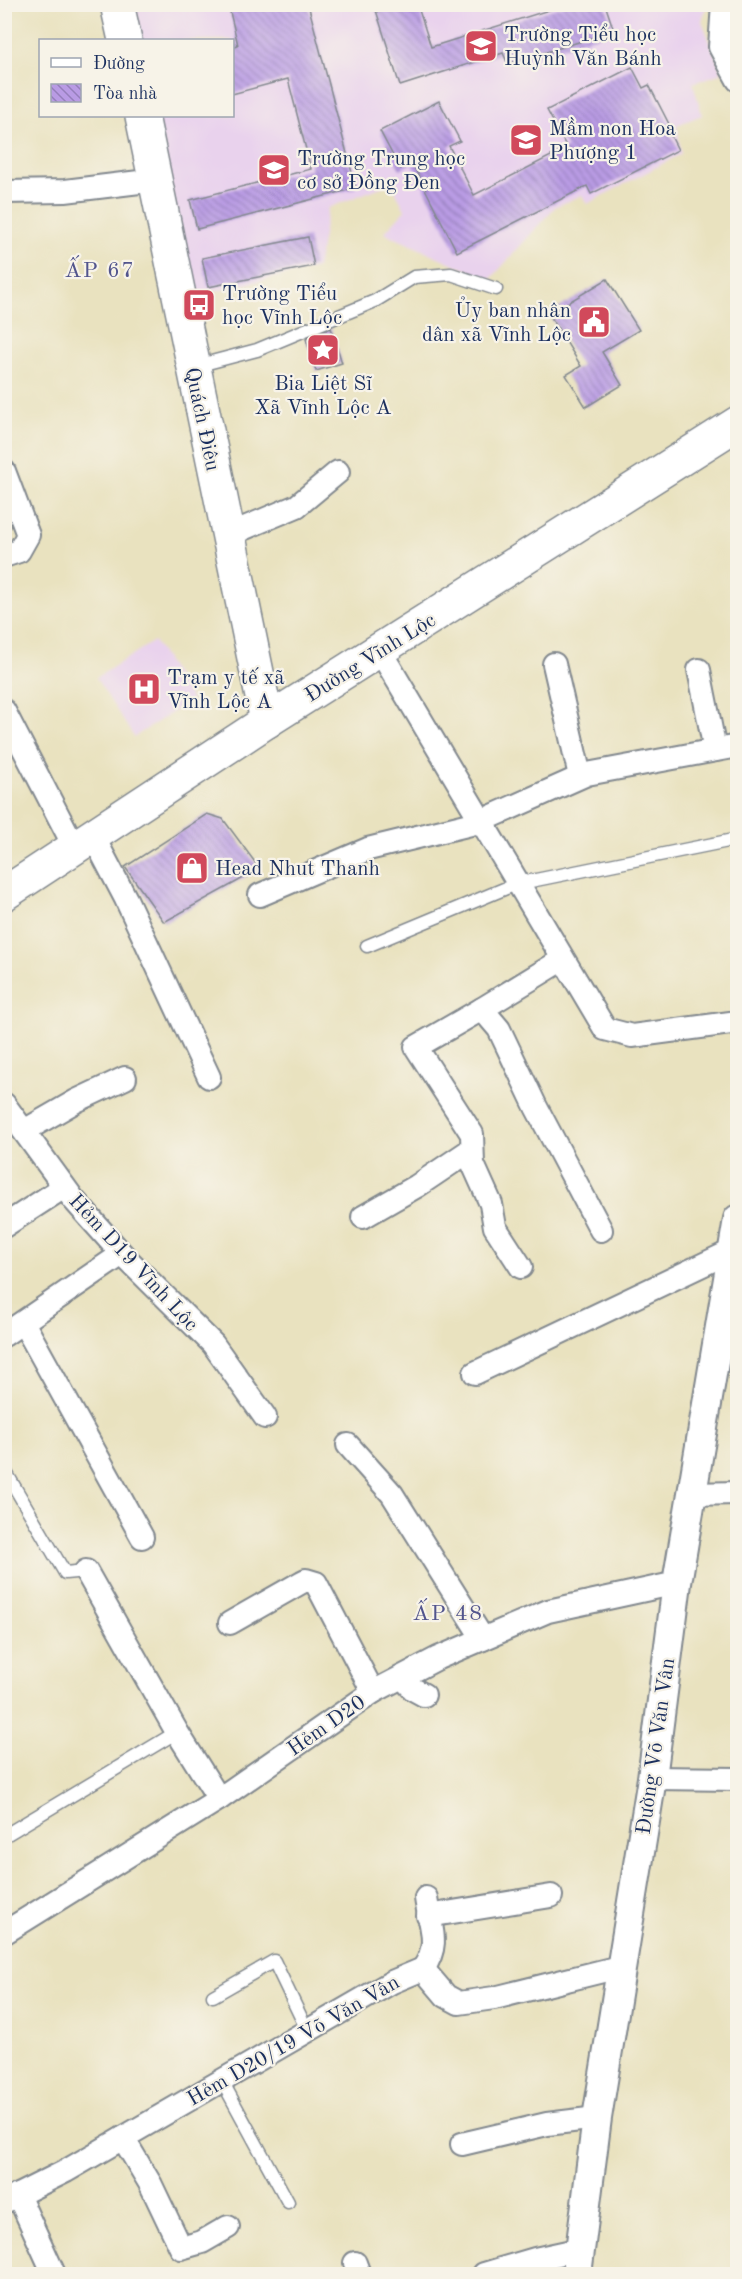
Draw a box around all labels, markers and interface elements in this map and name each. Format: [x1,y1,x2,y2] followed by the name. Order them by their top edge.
[504,23,662,70] place label: Trường Tiểu học Huỳnh Văn Bánh
[463,28,499,64] school or university icon: Trường Tiểu học Huỳnh Văn Bánh
[39,39,234,117] legend
[93,55,145,73] text: Đường
[93,85,157,103] text: Tòa nhà
[549,117,676,164] place label: Mầm non Hoa Phượng 1
[508,122,544,158] school or university icon: Mầm non Hoa Phượng 1
[297,149,465,194] place label: Trường Trung học cơ sở Đồng Đen
[256,152,292,188] school or university icon: Trường Trung học cơ sở Đồng Đen
[65,255,135,282] district label: ẤP 67
[222,282,342,329] place label: Trường Tiểu học Vĩnh Lộc
[181,287,217,323] bus stop icon: Trường Tiểu học Vĩnh Lộc
[422,296,571,346] place label: Ủy ban nhân dân xã Vĩnh Lộc
[576,304,612,340] public building icon: Ủy ban nhân dân xã Vĩnh Lộc
[305,332,341,368] place icon: Bia Liệt Sĩ Xã Vĩnh Lộc A
[180,366,223,473] street label: Quách Điêu
[254,374,392,419] place label: Bia Liệt Sĩ Xã Vĩnh Lộc A
[302,610,440,707] street label: Đường Vĩnh Lộc
[167,667,285,713] place label: Trạm y tế xã Vĩnh Lộc A
[126,671,162,707] hospital icon: Trạm y tế xã Vĩnh Lộc A
[174,850,210,886] shop icon: Head Nhut Thanh
[215,859,380,880] place label: Head Nhut Thanh
[64,1191,201,1336] street label: Hẻm D19 Vĩnh Lộc
[413,1598,483,1625] district label: ẤP 48
[634,1657,679,1836] street label: Đường Võ Văn Vân
[284,1692,370,1761] street label: Hẻm D20
[184,1972,403,2111] street label: Hẻm D20/19 Võ Văn Vân

